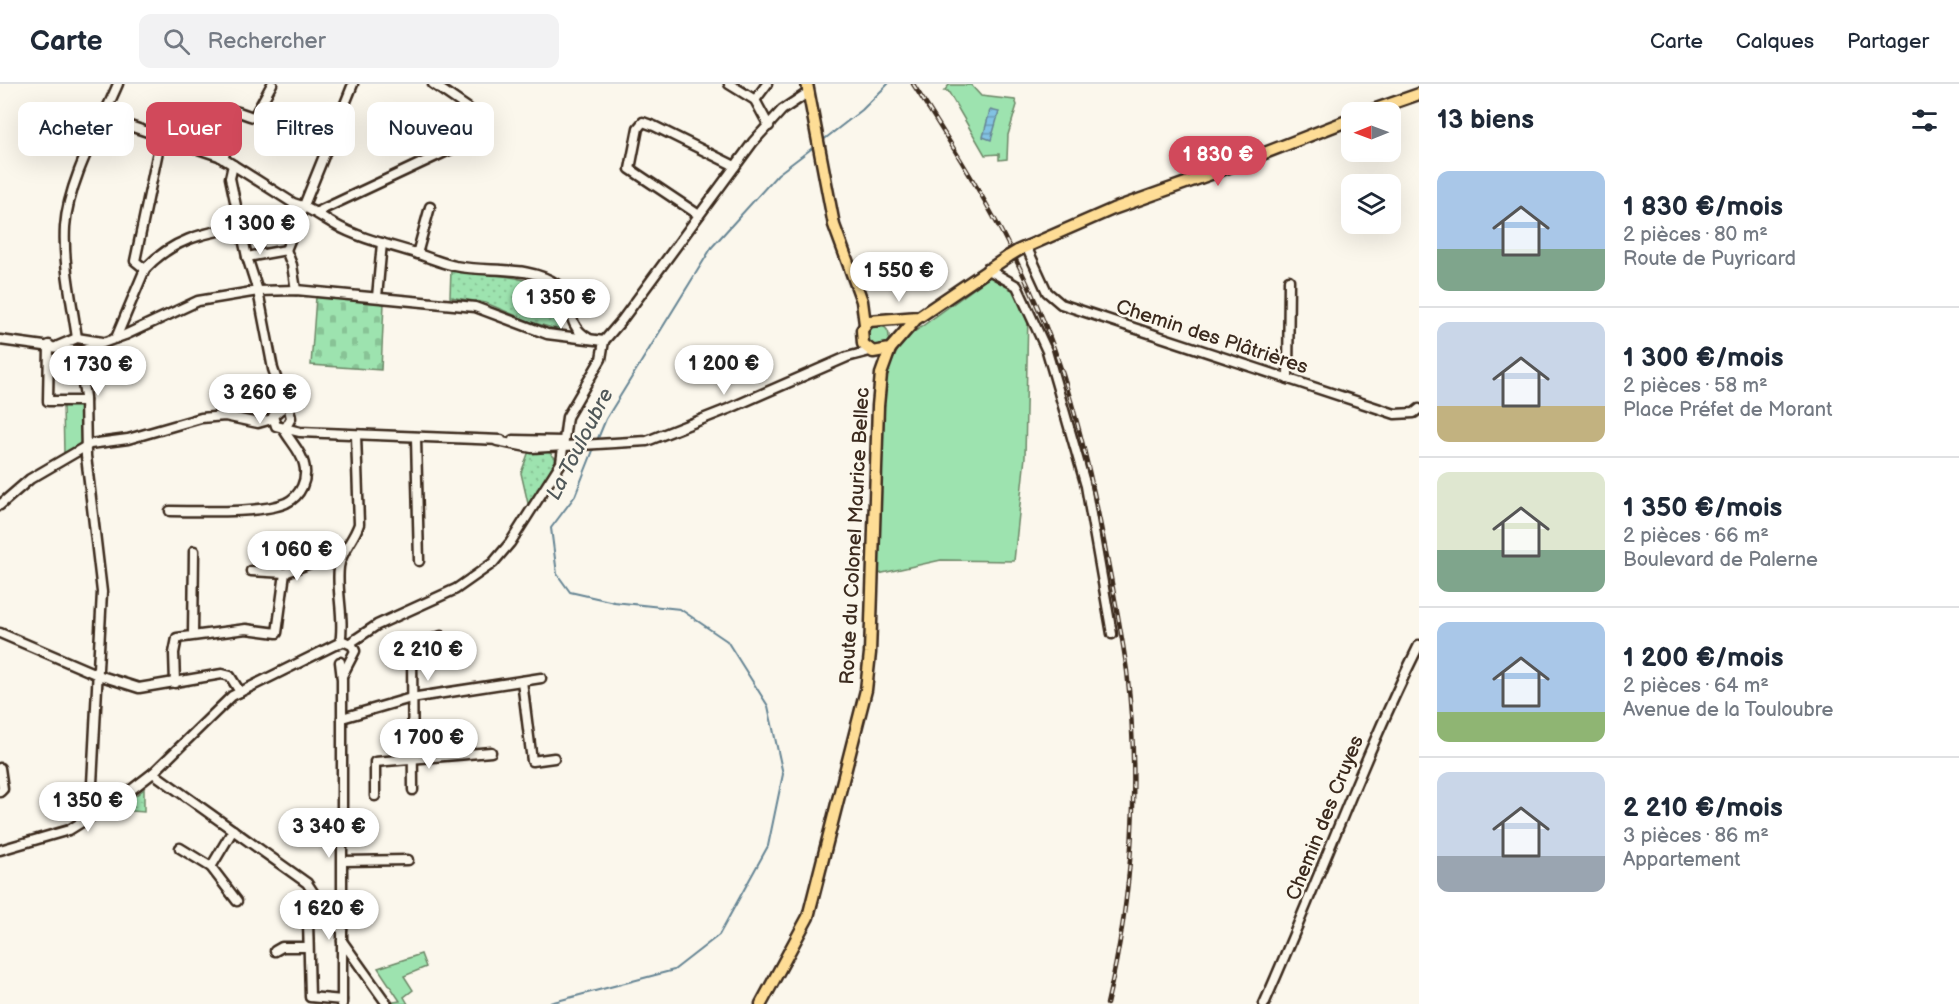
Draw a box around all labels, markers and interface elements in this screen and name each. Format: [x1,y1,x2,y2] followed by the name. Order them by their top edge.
[139,14,559,68] search box
[30,25,103,58] text: Carte
[160,25,193,58] icon: search
[208,28,326,55] text: Rechercher
[1650,29,1703,54] text: Carte
[1736,29,1814,54] text: Calques
[1847,29,1929,54] text: Partager
[18,102,134,156] chip: Acheter
[146,102,242,156] chip: Louer
[254,102,355,156] chip: Filtres
[367,102,494,156] chip: Nouveau
[1341,102,1401,162] north arrow
[1341,102,1401,234] map controls
[1908,104,1941,137] icon: filters
[1437,105,1534,136] text: 13 biens
[1163,136,1273,187] pin: 1 830 €
[1183,143,1253,167] text: 1 830 €
[1341,174,1401,234] button: layers
[1623,192,1783,223] text: 1 830 €/mois
[1485,195,1557,267] icon: home
[205,205,315,256] pin: 1 300 €
[225,212,295,236] text: 1 300 €
[1623,223,1768,247] text: 2 pièces · 80 m²
[1623,247,1796,271] text: Route de Puyricard
[844,252,954,303] pin: 1 550 €
[864,259,934,283] text: 1 550 €
[506,279,616,330] pin: 1 350 €
[526,286,596,310] text: 1 350 €
[1113,295,1311,379] street label: Chemin des Plâtrières
[1623,343,1784,374] text: 1 300 €/mois
[669,345,779,396] pin: 1 200 €
[43,346,153,397] pin: 1 730 €
[1485,346,1557,418] icon: home
[689,352,759,376] text: 1 200 €
[63,353,133,377] text: 1 730 €
[205,374,315,425] pin: 3 260 €
[1623,374,1768,398] text: 2 pièces · 58 m²
[223,381,297,405] text: 3 260 €
[541,384,619,504] water label: La Touloubre
[835,387,875,685] street label: Route du Colonel Maurice Bellec
[1623,398,1832,422] text: Place Préfet de Morant
[1623,493,1782,524] text: 1 350 €/mois
[1485,496,1557,568] icon: home
[1623,524,1769,548] text: 2 pièces · 66 m²
[242,531,352,582] pin: 1 060 €
[261,538,333,562] text: 1 060 €
[1623,548,1818,572] text: Boulevard de Palerne
[373,631,483,682] pin: 2 210 €
[393,638,463,662] text: 2 210 €
[1623,643,1783,674] text: 1 200 €/mois
[1485,646,1557,718] icon: home
[1623,674,1769,698] text: 2 pièces · 64 m²
[1623,698,1833,722] text: Avenue de la Touloubre
[374,719,484,770] pin: 1 700 €
[394,726,464,750] text: 1 700 €
[1281,732,1369,904] street label: Chemin des Cruyes
[33,782,143,833] pin: 1 350 €
[53,789,123,813] text: 1 350 €
[1623,793,1783,824] text: 2 210 €/mois
[1485,796,1557,868] icon: home
[274,808,384,859] pin: 3 340 €
[292,815,366,839] text: 3 340 €
[1623,824,1769,848] text: 3 pièces · 86 m²
[1623,848,1740,872] text: Appartement
[274,890,384,941] pin: 1 620 €
[294,897,364,921] text: 1 620 €

